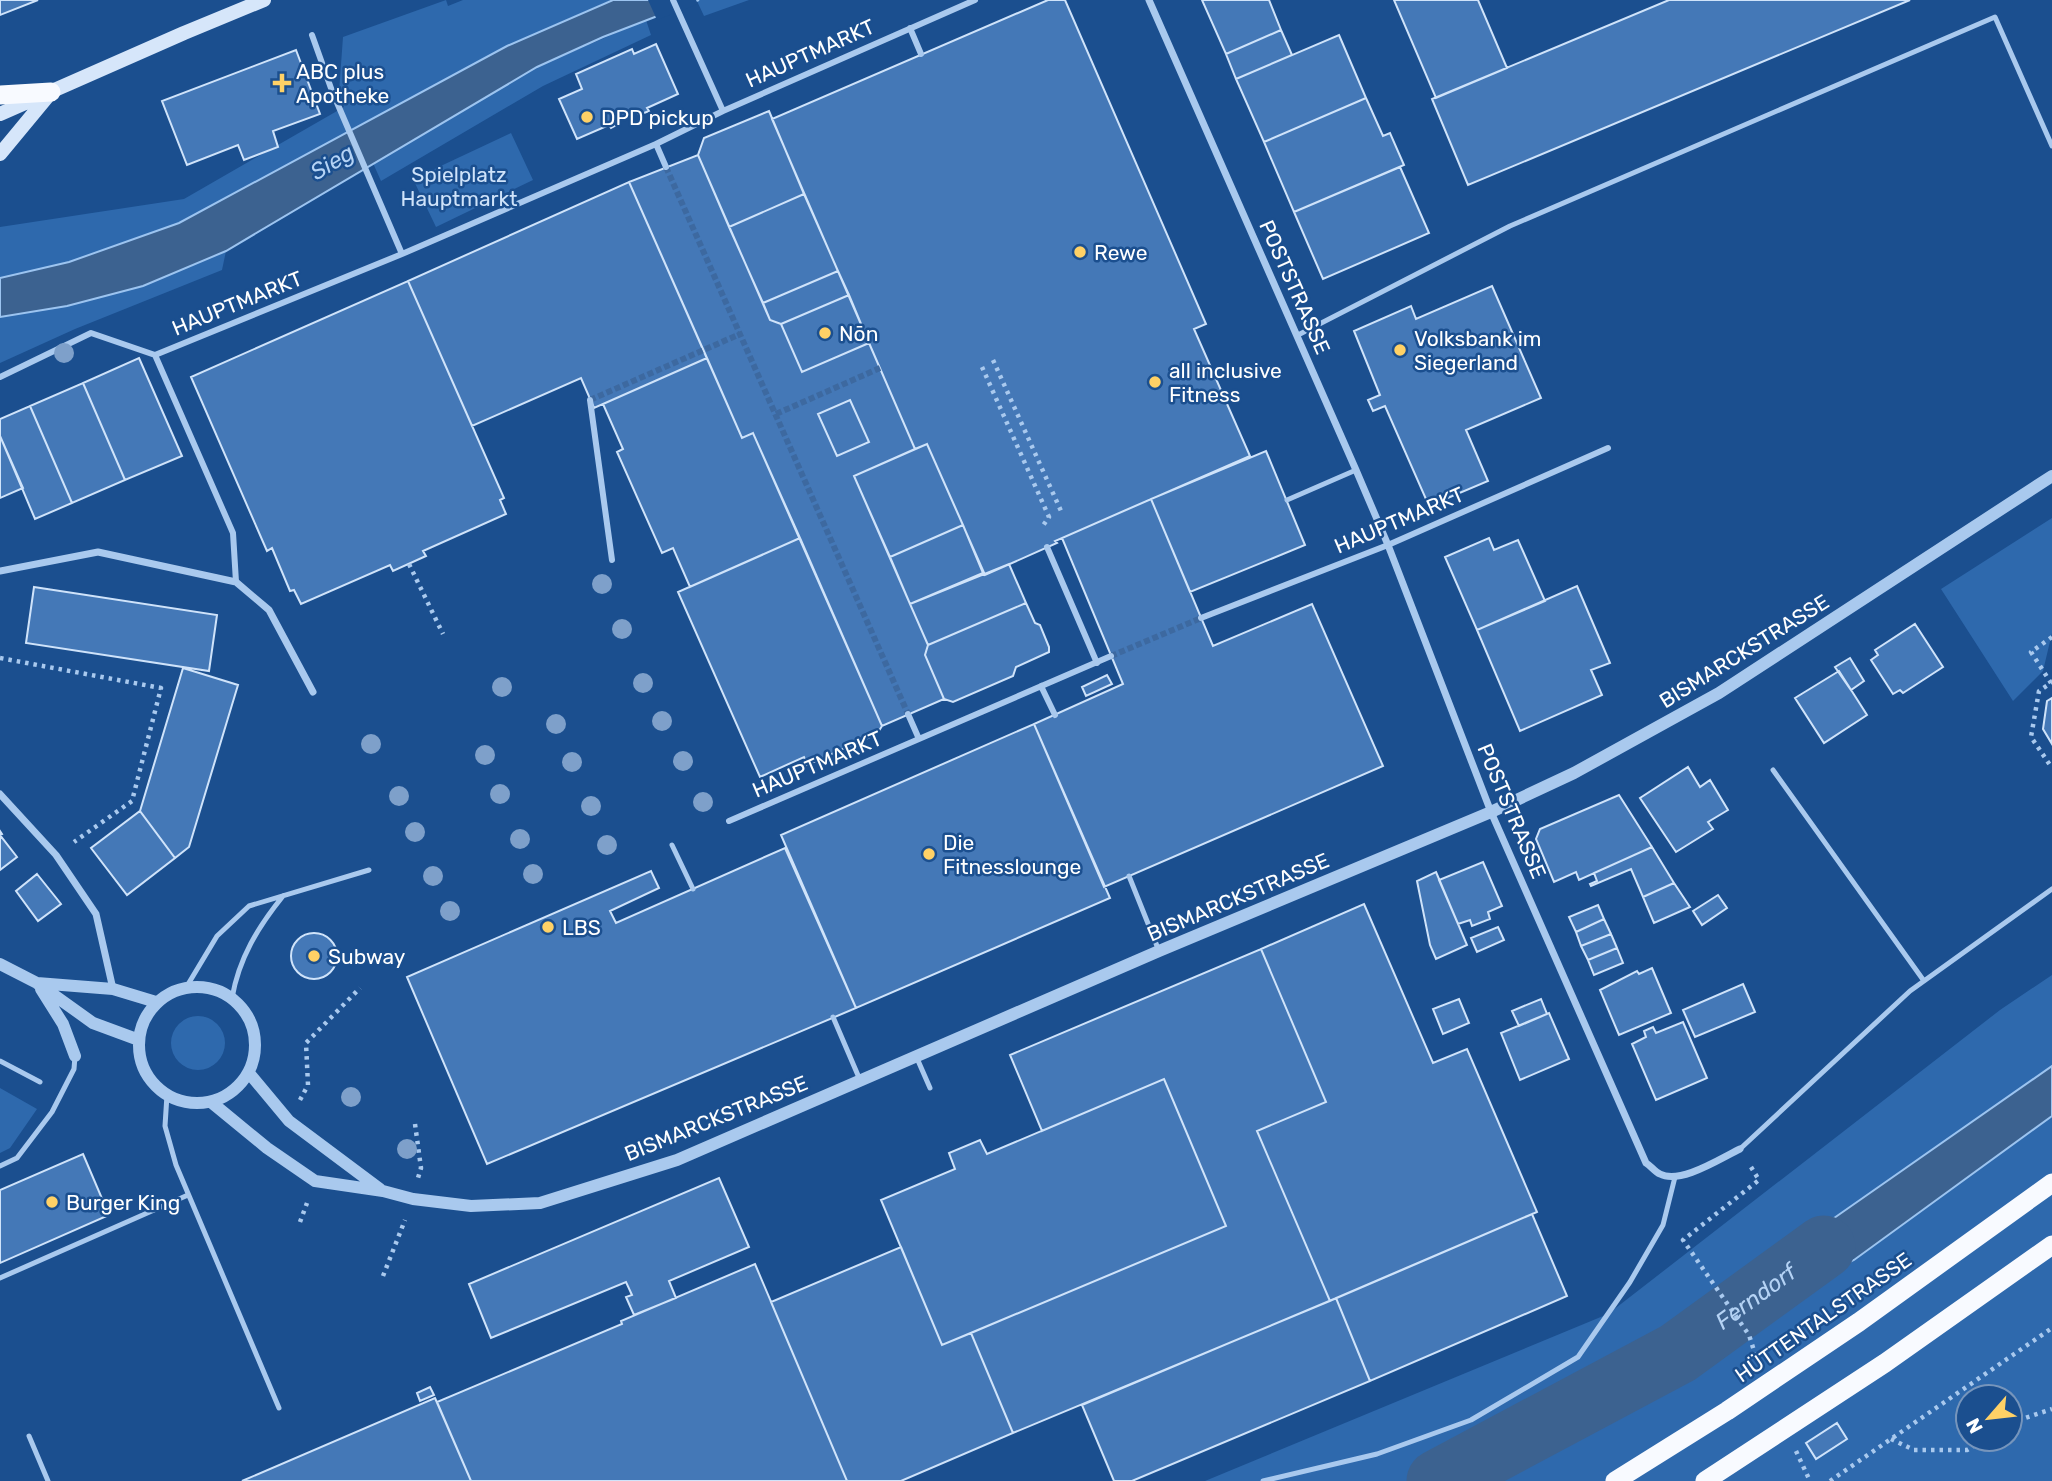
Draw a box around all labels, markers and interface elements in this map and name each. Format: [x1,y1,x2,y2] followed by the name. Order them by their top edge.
[742,13,878,93] street label: HAUPTMARKT
[296,59,389,108] place label: ABC plus Apotheke
[274,75,290,91] marker: ABC plus Apotheke
[601,105,714,130] place label: DPD pickup
[579,109,595,125] marker: DPD pickup
[305,138,359,186] water label: Sieg
[400,162,518,211] park label: Spielplatz Hauptmarkt
[1254,216,1336,358] street label: POSTSTRASSE
[1094,240,1147,265] place label: Rewe
[1072,244,1088,260] marker: Rewe
[168,265,306,341] street label: HAUPTMARKT
[839,321,878,346] place label: Nōn
[817,325,833,341] marker: Nōn
[1414,326,1542,375] place label: Volksbank im Siegerland
[1392,342,1408,358] marker: Volksbank im Siegerland
[1169,358,1282,407] place label: all inclusive Fitness
[1147,374,1163,390] marker: all inclusive Fitness
[1330,481,1468,559] street label: HAUPTMARKT
[1655,589,1833,713] street label: BISMARCKSTRASSE
[748,725,886,803] street label: HAUPTMARKT
[1472,740,1552,882] street label: POSTSTRASSE
[943,830,1081,879] place label: Die Fitnesslounge
[921,846,937,862] marker: Die Fitnesslounge
[1143,847,1333,947] street label: BISMARCKSTRASSE
[562,915,601,940] place label: LBS
[540,919,556,935] marker: LBS
[328,944,406,969] place label: Subway
[306,948,322,964] marker: Subway
[621,1070,811,1166] street label: BISMARCKSTRASSE
[66,1190,180,1215] place label: Burger King
[44,1194,60,1210] marker: Burger King
[1730,1247,1916,1387] street label: HÜTTENTALSTRASSE
[1710,1257,1803,1335] water label: Ferndorf
[1954,1383,2024,1453] north arrow
[1961,1414,1988,1437] text: N

